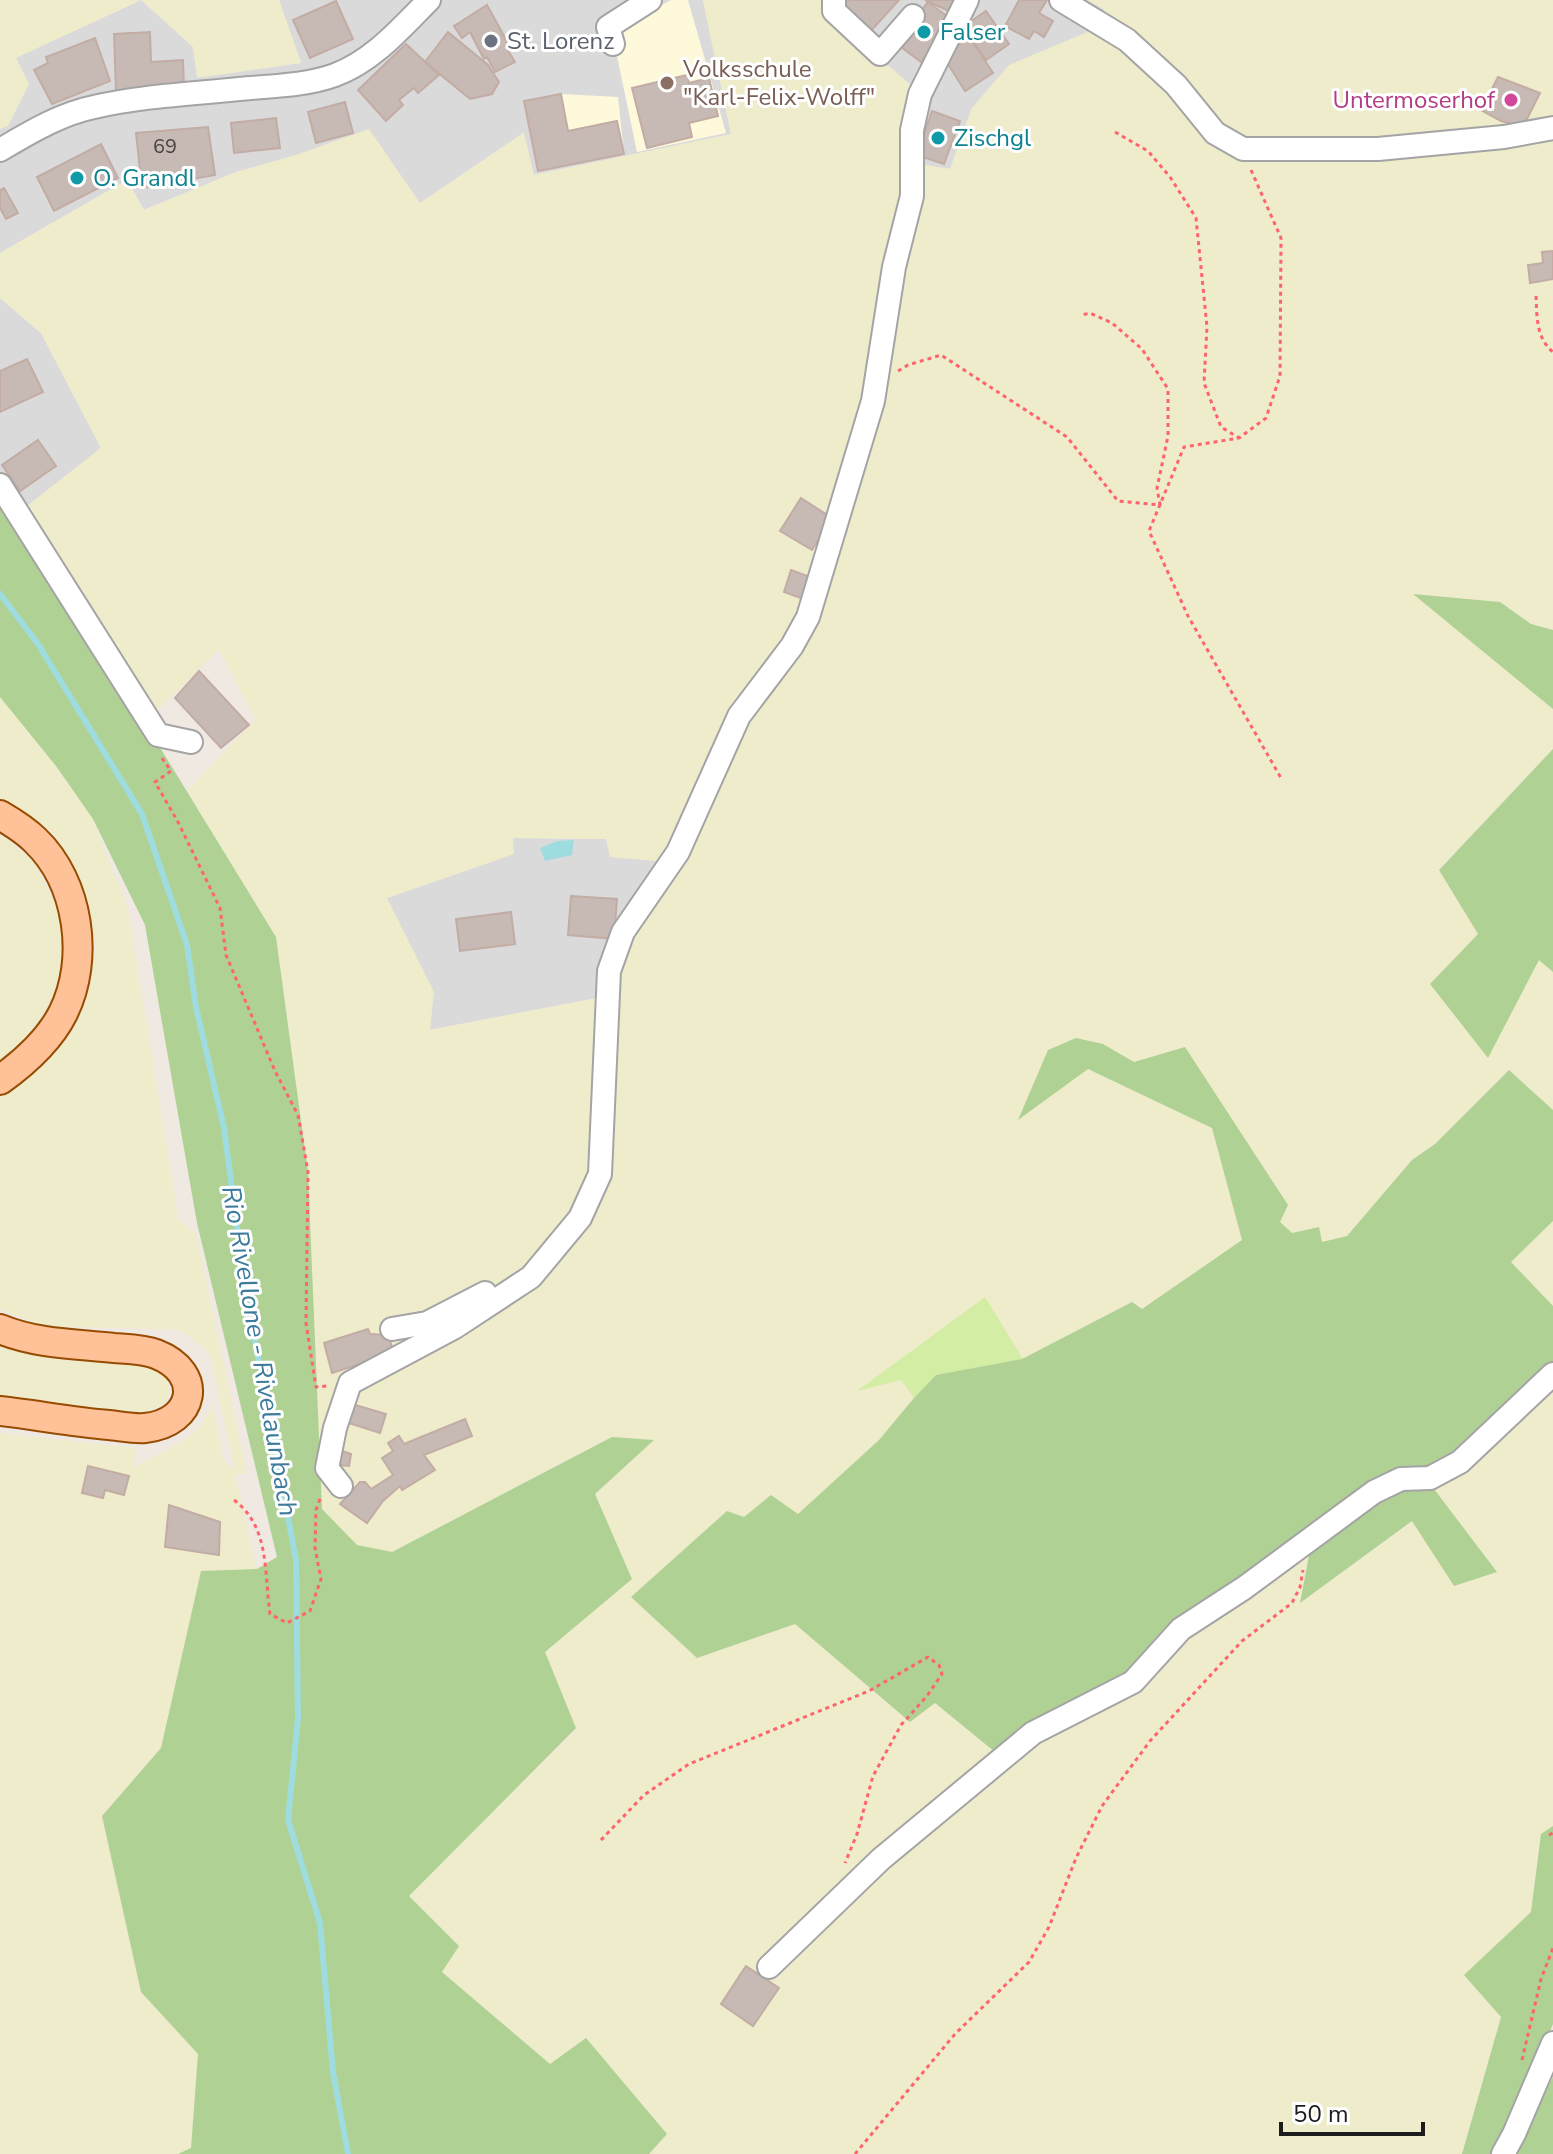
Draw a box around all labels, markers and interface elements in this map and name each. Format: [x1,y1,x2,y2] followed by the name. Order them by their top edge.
[940,16,1006,48] place label: Falser
[915,23,933,41] marker: Falser
[507,25,614,57] place label: St. Lorenz
[482,32,500,50] marker: St. Lorenz
[682,53,875,113] place label: Volksschule "Karl-Felix-Wolff"
[658,74,676,92] marker: Volksschule "Karl-Felix-Wolff"
[1333,84,1496,116] place label: Untermoserhof
[1502,91,1520,109] marker: Untermoserhof
[954,122,1031,154] place label: Zischgl
[929,129,947,147] marker: Zischgl
[153,133,177,160] house number: 69
[93,162,196,194] place label: O. Grandl
[68,169,86,187] marker: O. Grandl
[213,1183,306,1519] water label: Rio Rivellone - Rivelaunbach
[1281,2086,1423,2136] scale bar
[1293,2098,1349,2130] text: 50 m

